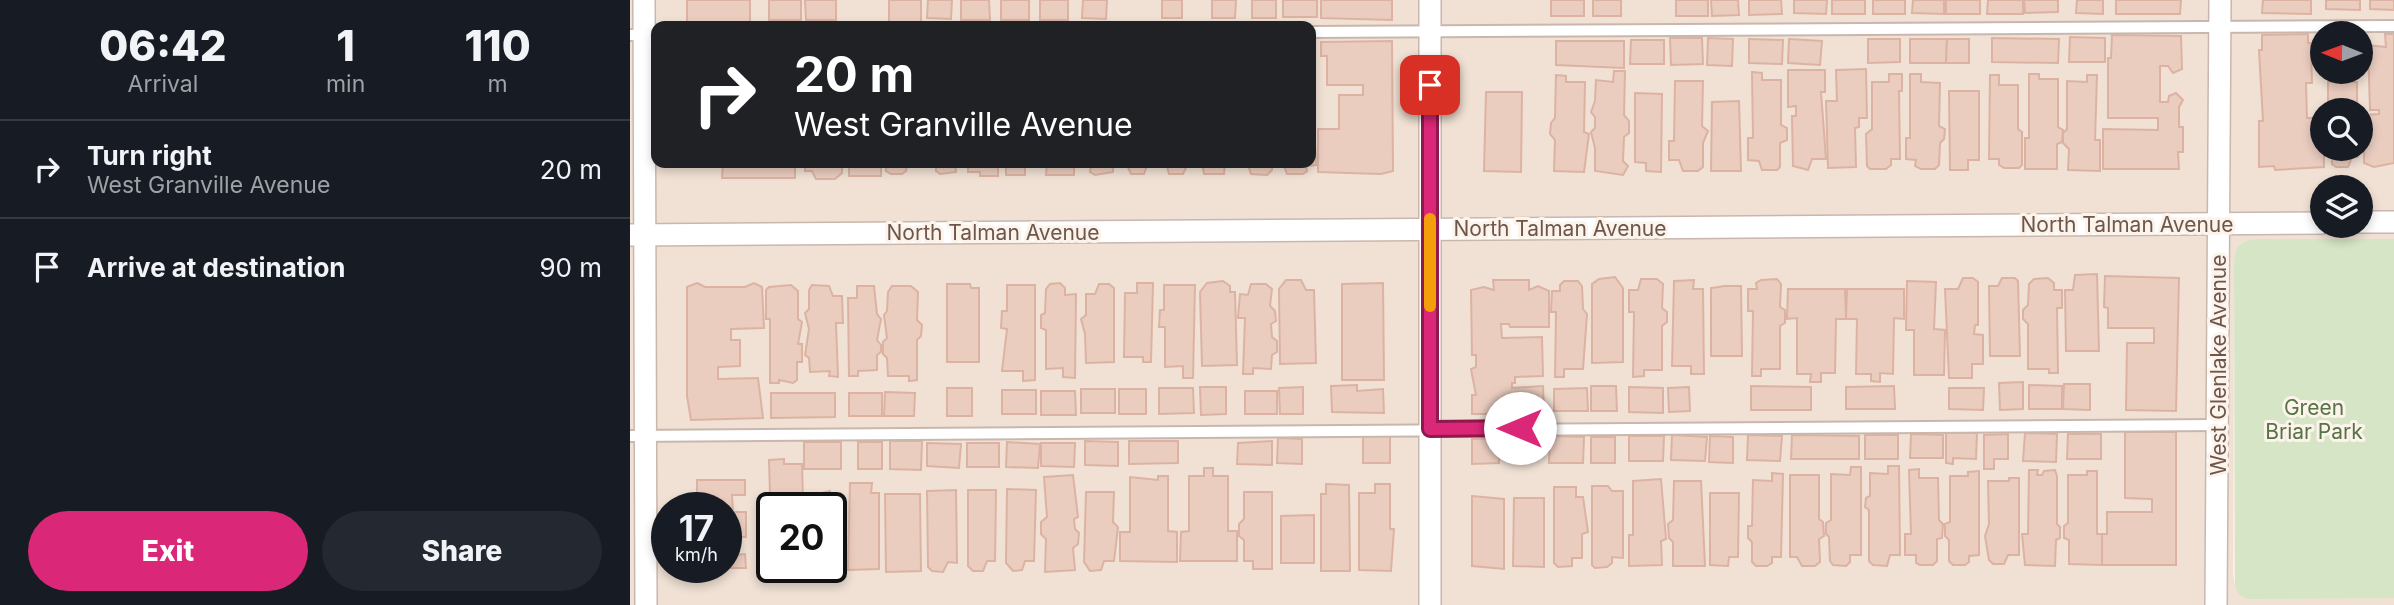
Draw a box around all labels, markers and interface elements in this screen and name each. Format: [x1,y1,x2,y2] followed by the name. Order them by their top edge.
[99,20,227,71] text: 06:42
[336,20,355,71] text: 1
[465,20,531,71] text: 110
[2310,21,2373,84] north arrow
[2310,21,2373,238] map controls
[794,45,914,104] text: 20 m
[679,49,770,140] icon: right
[1400,55,1460,115] pin
[1411,66,1449,104] icon: arrive
[128,70,198,98] text: Arrival
[326,70,365,98] text: min
[488,70,508,98] text: m
[2310,98,2373,161] button: search
[794,105,1133,144] text: West Granville Avenue
[87,140,212,171] text: Turn right
[28,150,66,188] icon: right
[540,154,602,185] text: 20 m
[87,171,330,199] text: West Granville Avenue
[2310,175,2373,238] button: layers
[2020,212,2234,237] street label: North Talman Avenue
[1453,216,1667,241] street label: North Talman Avenue
[886,220,1100,245] street label: North Talman Avenue
[28,248,66,286] icon: arrive
[87,252,346,283] text: Arrive at destination
[539,252,602,283] text: 90 m
[2206,255,2231,475] street label: West Glenlake Avenue
[1483,391,1557,465] position arrow
[2265,395,2363,444] park label: Green Briar Park
[756,492,847,583] speed limit sign: 20
[679,507,714,549] text: 17
[28,511,308,591] button: Exit
[322,511,602,591] button: Share
[675,544,718,565] text: km/h

